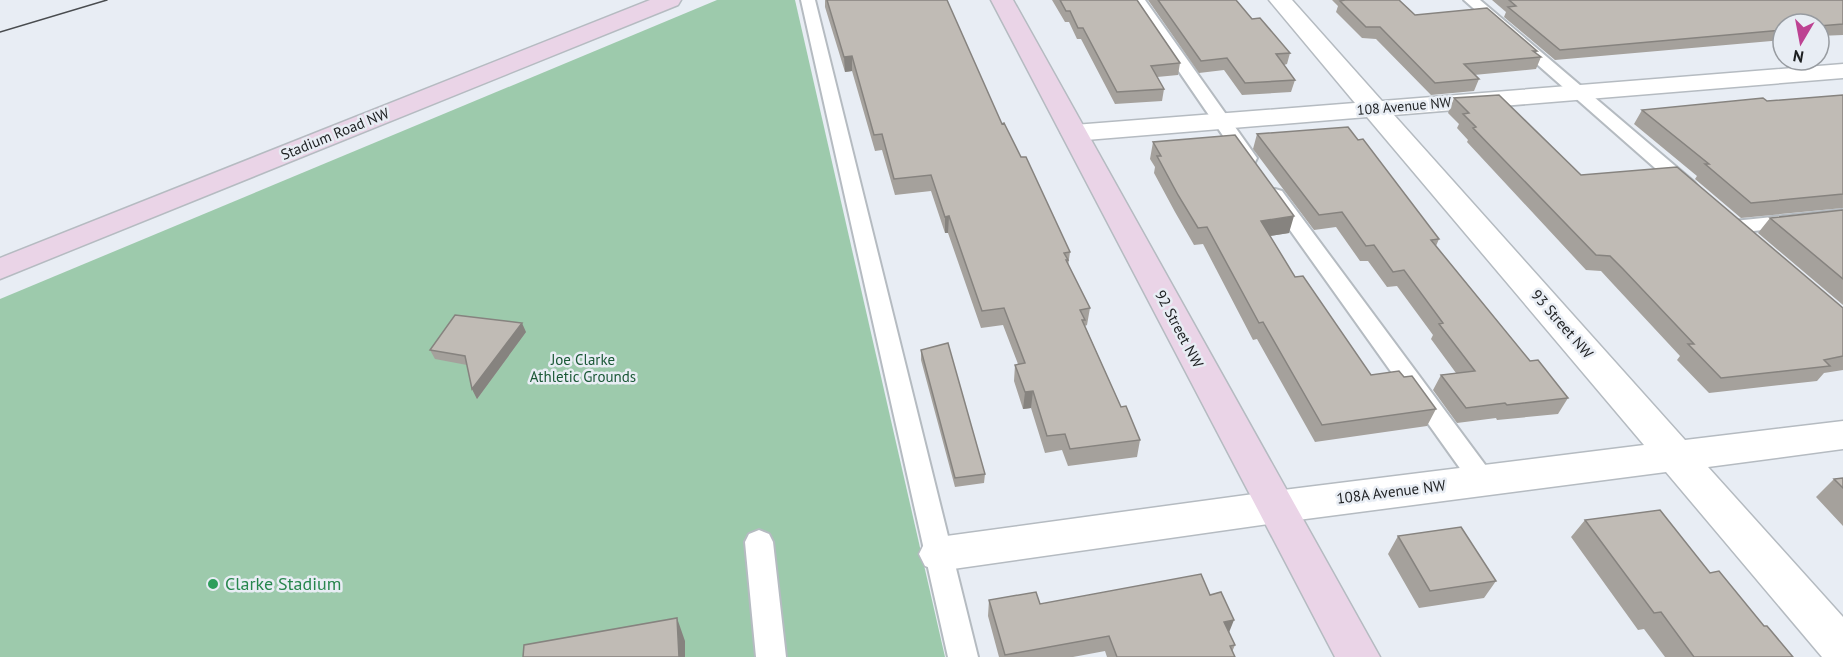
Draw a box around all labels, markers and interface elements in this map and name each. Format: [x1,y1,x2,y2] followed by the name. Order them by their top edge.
[1771,12,1831,72] north arrow
[1791,46,1805,68] text: N
[1356,93,1452,119] street label: 108 Avenue NW
[278,103,392,164] street label: Stadium Road NW
[1527,285,1598,362] street label: 93 Street NW
[1151,287,1208,371] street label: 92 Street NW
[530,350,636,386] park label: Joe Clarke Athletic Grounds
[1335,475,1447,508] street label: 108A Avenue NW
[225,572,341,595] place label: Clarke Stadium
[206,577,220,591] marker: Clarke Stadium

